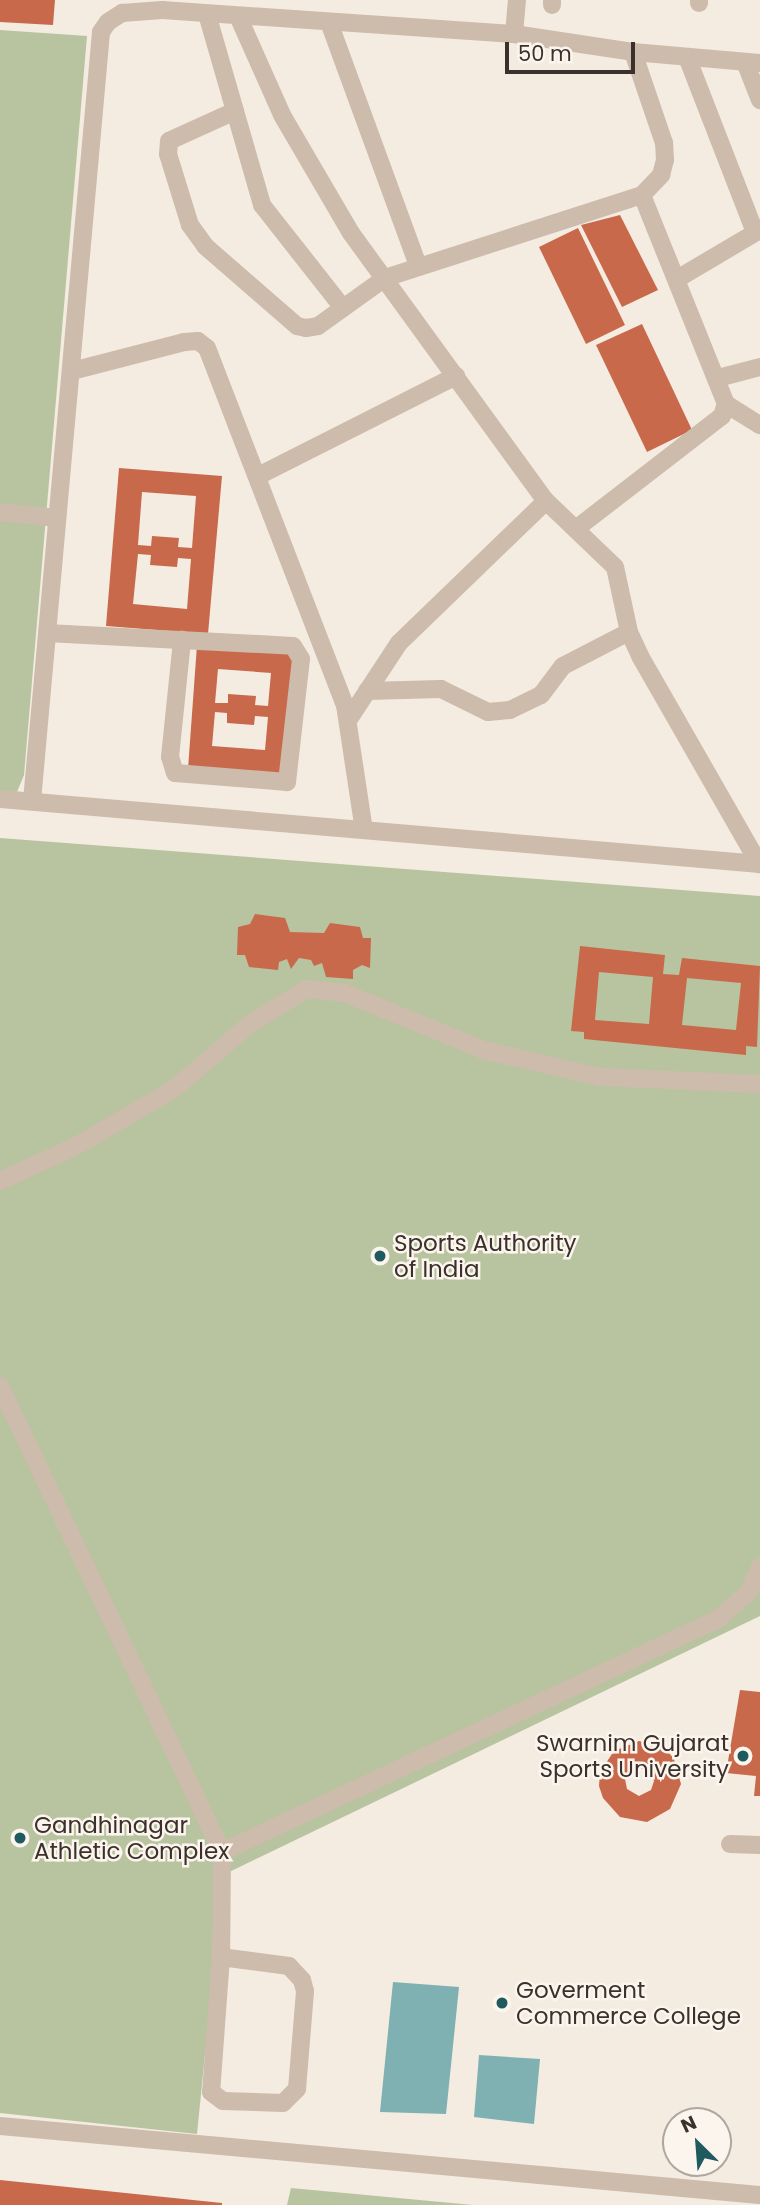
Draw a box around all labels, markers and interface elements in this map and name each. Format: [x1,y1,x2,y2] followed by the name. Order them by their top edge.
[508,28,638,72] scale bar
[518,39,572,68] text: 50 m
[394,1229,576,1283] place label: Sports Authority of India
[372,1248,388,1264] marker: Sports Authority of India
[536,1729,729,1783] place label: Swarnim Gujarat Sports University
[735,1748,751,1764] marker: Swarnim Gujarat Sports University
[34,1811,229,1865] place label: Gandhinagar Athletic Complex
[12,1830,28,1846] marker: Gandhinagar Athletic Complex
[516,1976,741,2030] place label: Goverment Commerce College
[494,1995,510,2011] marker: Goverment Commerce College
[662,2107,732,2177] north arrow
[677,2109,701,2140] text: N

